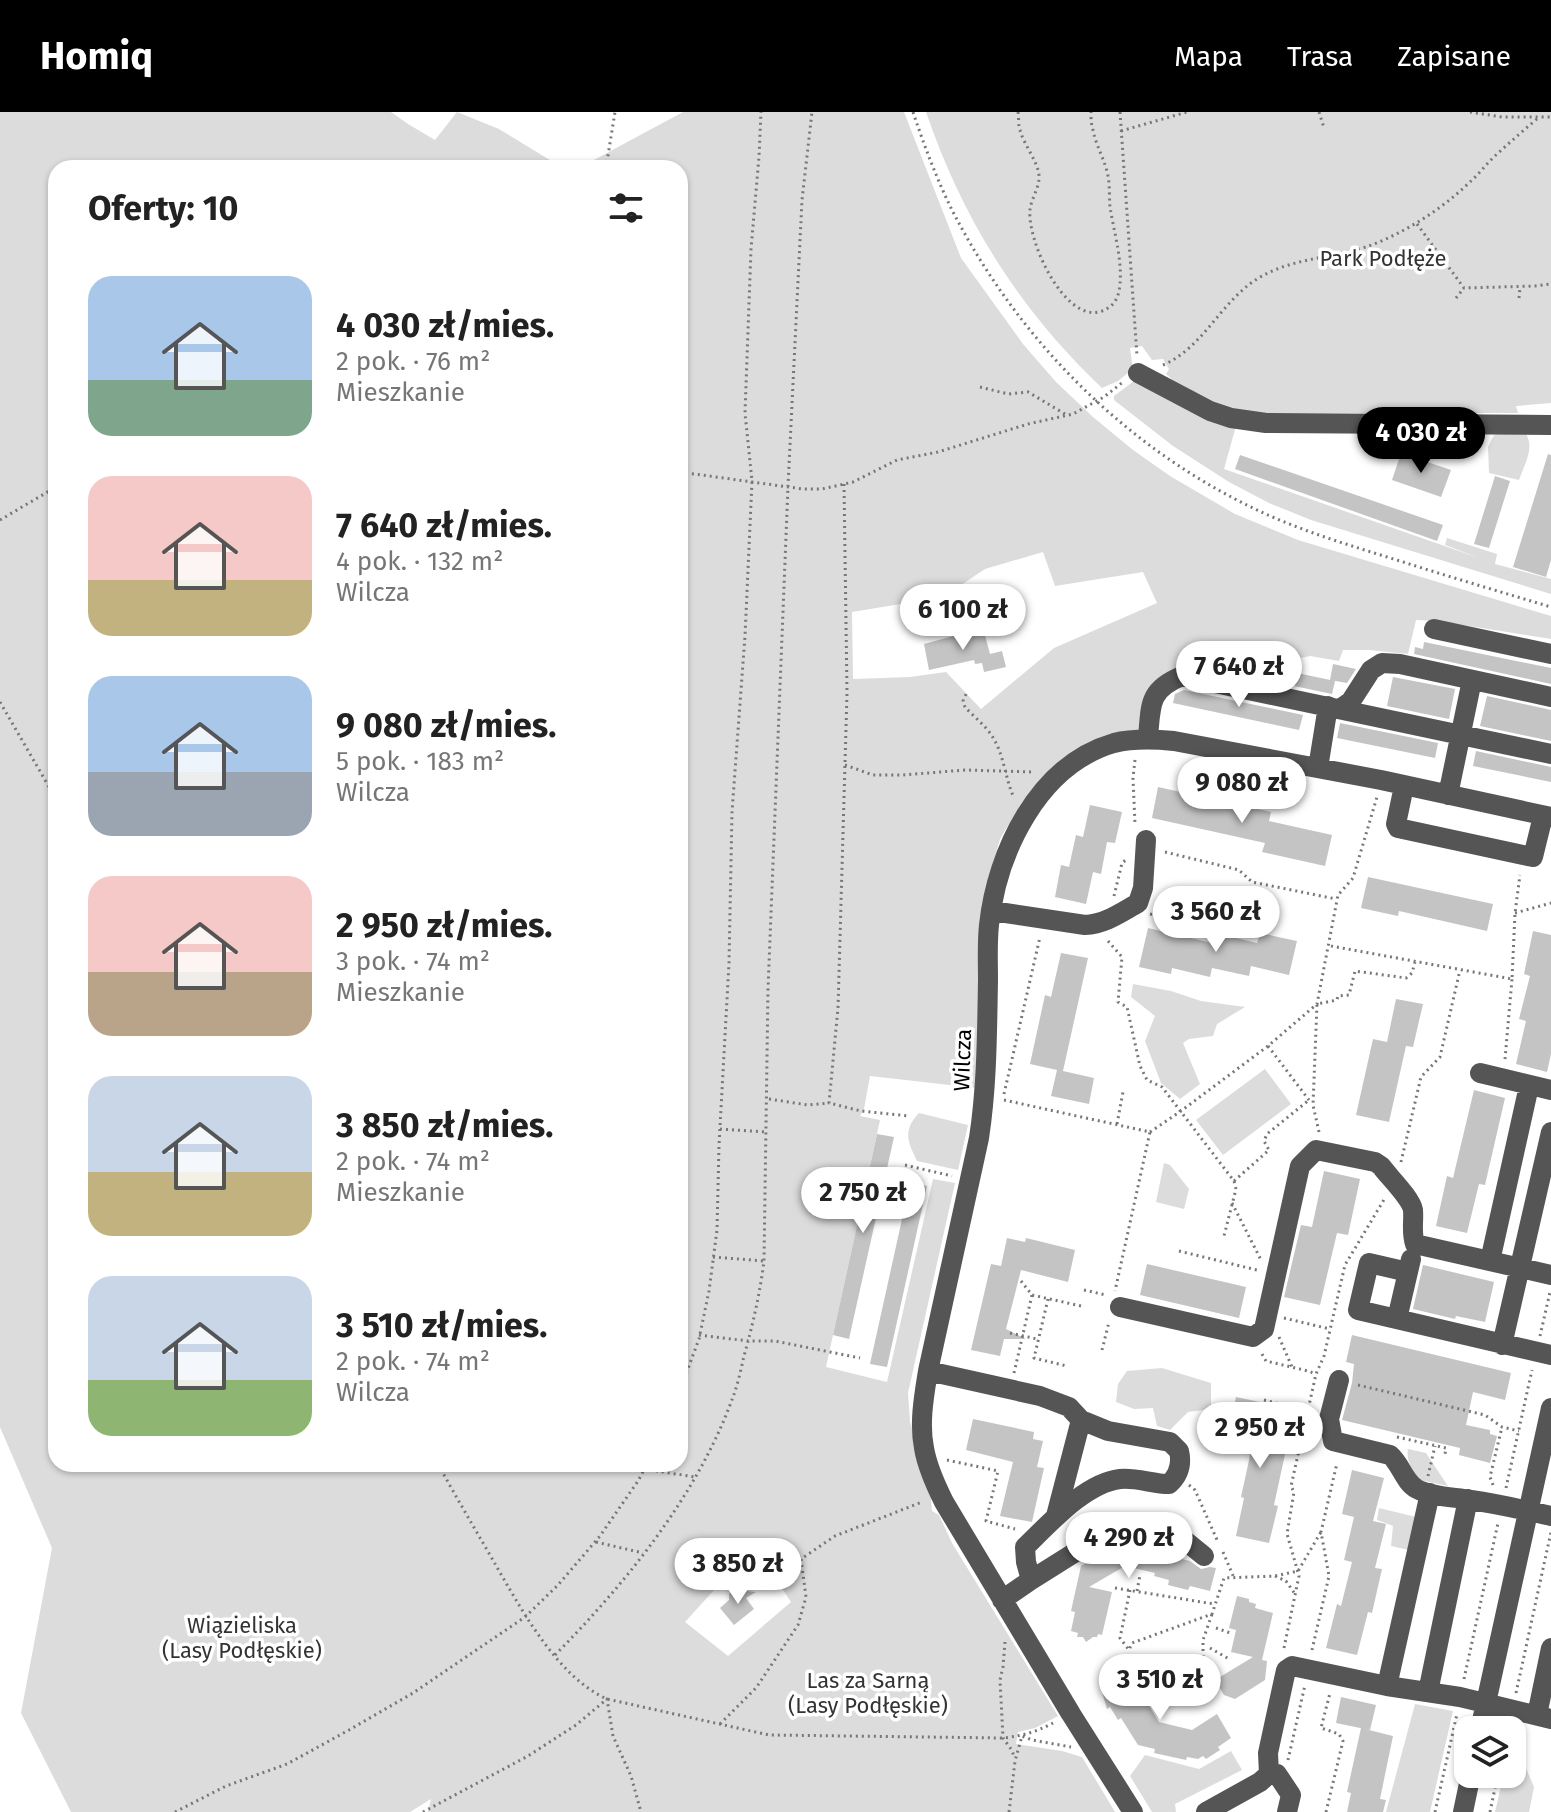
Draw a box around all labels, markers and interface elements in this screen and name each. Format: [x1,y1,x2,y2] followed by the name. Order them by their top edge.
[40,33,153,79] text: Homiq
[1174,40,1243,73] text: Mapa
[1287,40,1353,73] text: Trasa
[1397,40,1511,73] text: Zapisane
[604,186,648,230] icon: filters
[88,188,238,229] text: Oferty: 10
[1319,245,1447,272] park label: Park Podłęże
[336,305,554,346] text: 4 030 zł/mies.
[152,308,248,404] icon: home
[336,346,490,377] text: 2 pok. · 76 m²
[336,377,465,408] text: Mieszkanie
[1338,407,1504,475] pin: 4 030 zł
[1375,417,1467,448] text: 4 030 zł
[336,505,552,546] text: 7 640 zł/mies.
[152,508,248,604] icon: home
[336,546,503,577] text: 4 pok. · 132 m²
[336,577,410,608] text: Wilcza
[880,584,1046,652] pin: 6 100 zł
[918,594,1008,625] text: 6 100 zł
[1156,641,1322,709] pin: 7 640 zł
[1194,651,1284,682] text: 7 640 zł
[336,705,556,746] text: 9 080 zł/mies.
[152,708,248,804] icon: home
[336,746,504,777] text: 5 pok. · 183 m²
[1159,757,1325,825] pin: 9 080 zł
[1195,767,1289,798] text: 9 080 zł
[336,777,410,808] text: Wilcza
[1133,886,1299,954] pin: 3 560 zł
[1171,896,1261,927] text: 3 560 zł
[336,905,553,946] text: 2 950 zł/mies.
[152,908,248,1004] icon: home
[336,946,490,977] text: 3 pok. · 74 m²
[336,977,465,1008] text: Mieszkanie
[948,1028,977,1092] street label: Wilcza
[336,1105,553,1146] text: 3 850 zł/mies.
[152,1108,248,1204] icon: home
[336,1146,490,1177] text: 2 pok. · 74 m²
[780,1167,946,1235] pin: 2 750 zł
[336,1177,465,1208] text: Mieszkanie
[819,1177,907,1208] text: 2 750 zł
[336,1305,547,1346] text: 3 510 zł/mies.
[152,1308,248,1404] icon: home
[336,1346,490,1377] text: 2 pok. · 74 m²
[336,1377,410,1408] text: Wilcza
[1177,1402,1343,1470] pin: 2 950 zł
[1215,1412,1305,1443] text: 2 950 zł
[1046,1512,1212,1580] pin: 4 290 zł
[1084,1522,1174,1553] text: 4 290 zł
[655,1538,821,1606] pin: 3 850 zł
[692,1548,784,1579] text: 3 850 zł
[162,1612,322,1664] park label: Wiązieliska (Lasy Podłęskie)
[1077,1654,1243,1722] pin: 3 510 zł
[1117,1664,1203,1695] text: 3 510 zł
[788,1667,948,1719] park label: Las za Sarną (Lasy Podłęskie)
[1454,1716,1526,1788] map controls
[1454,1716,1526,1788] button: layers

